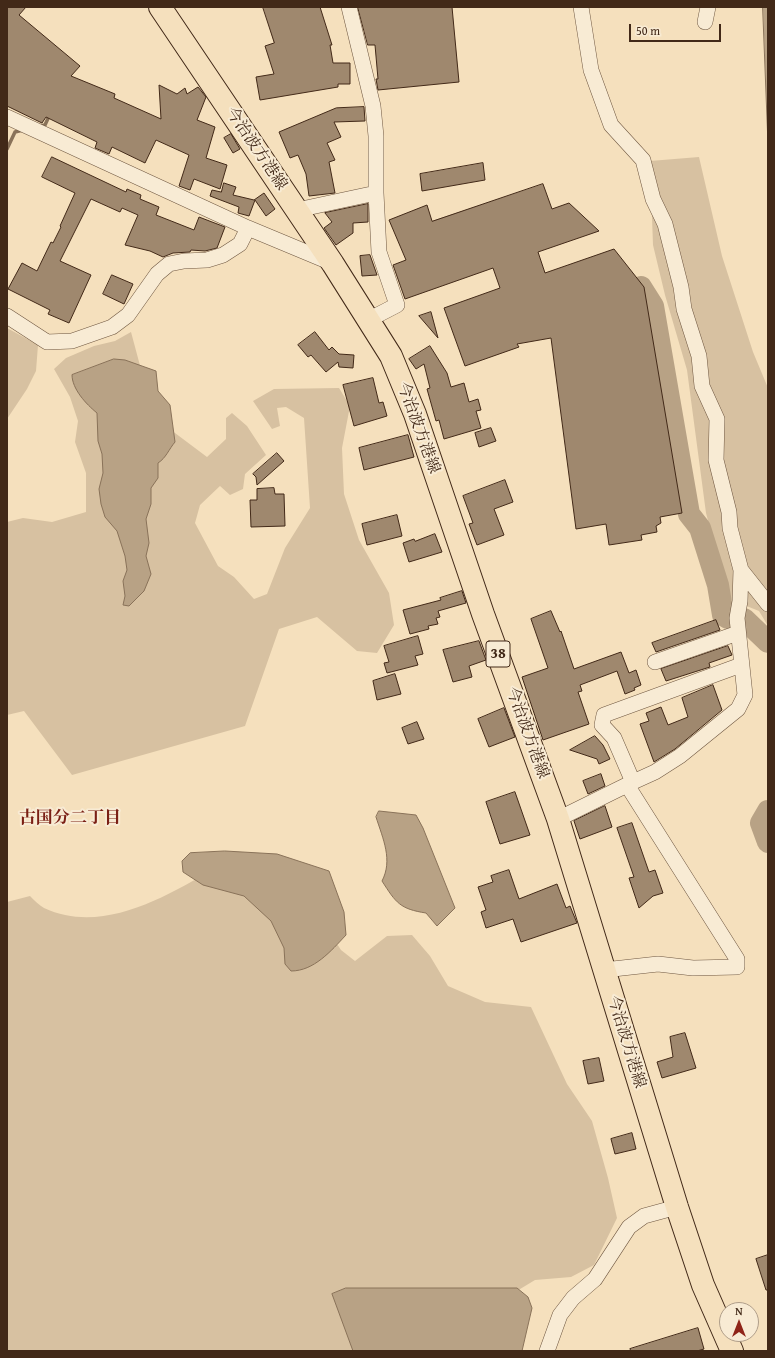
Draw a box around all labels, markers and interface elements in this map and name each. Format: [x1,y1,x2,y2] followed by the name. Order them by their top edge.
[631,16,723,42] scale bar
[636,22,660,39] text: 50 m
[221,104,291,194] street label: 今治波方港線
[393,380,443,476] street label: 今治波方港線
[486,641,510,667] road number: 38
[502,685,552,781] street label: 今治波方港線
[19,809,121,829] district label: 古国分二丁目
[603,993,649,1091] street label: 今治波方港線
[719,1302,759,1342] north arrow
[735,1303,743,1319] text: N

